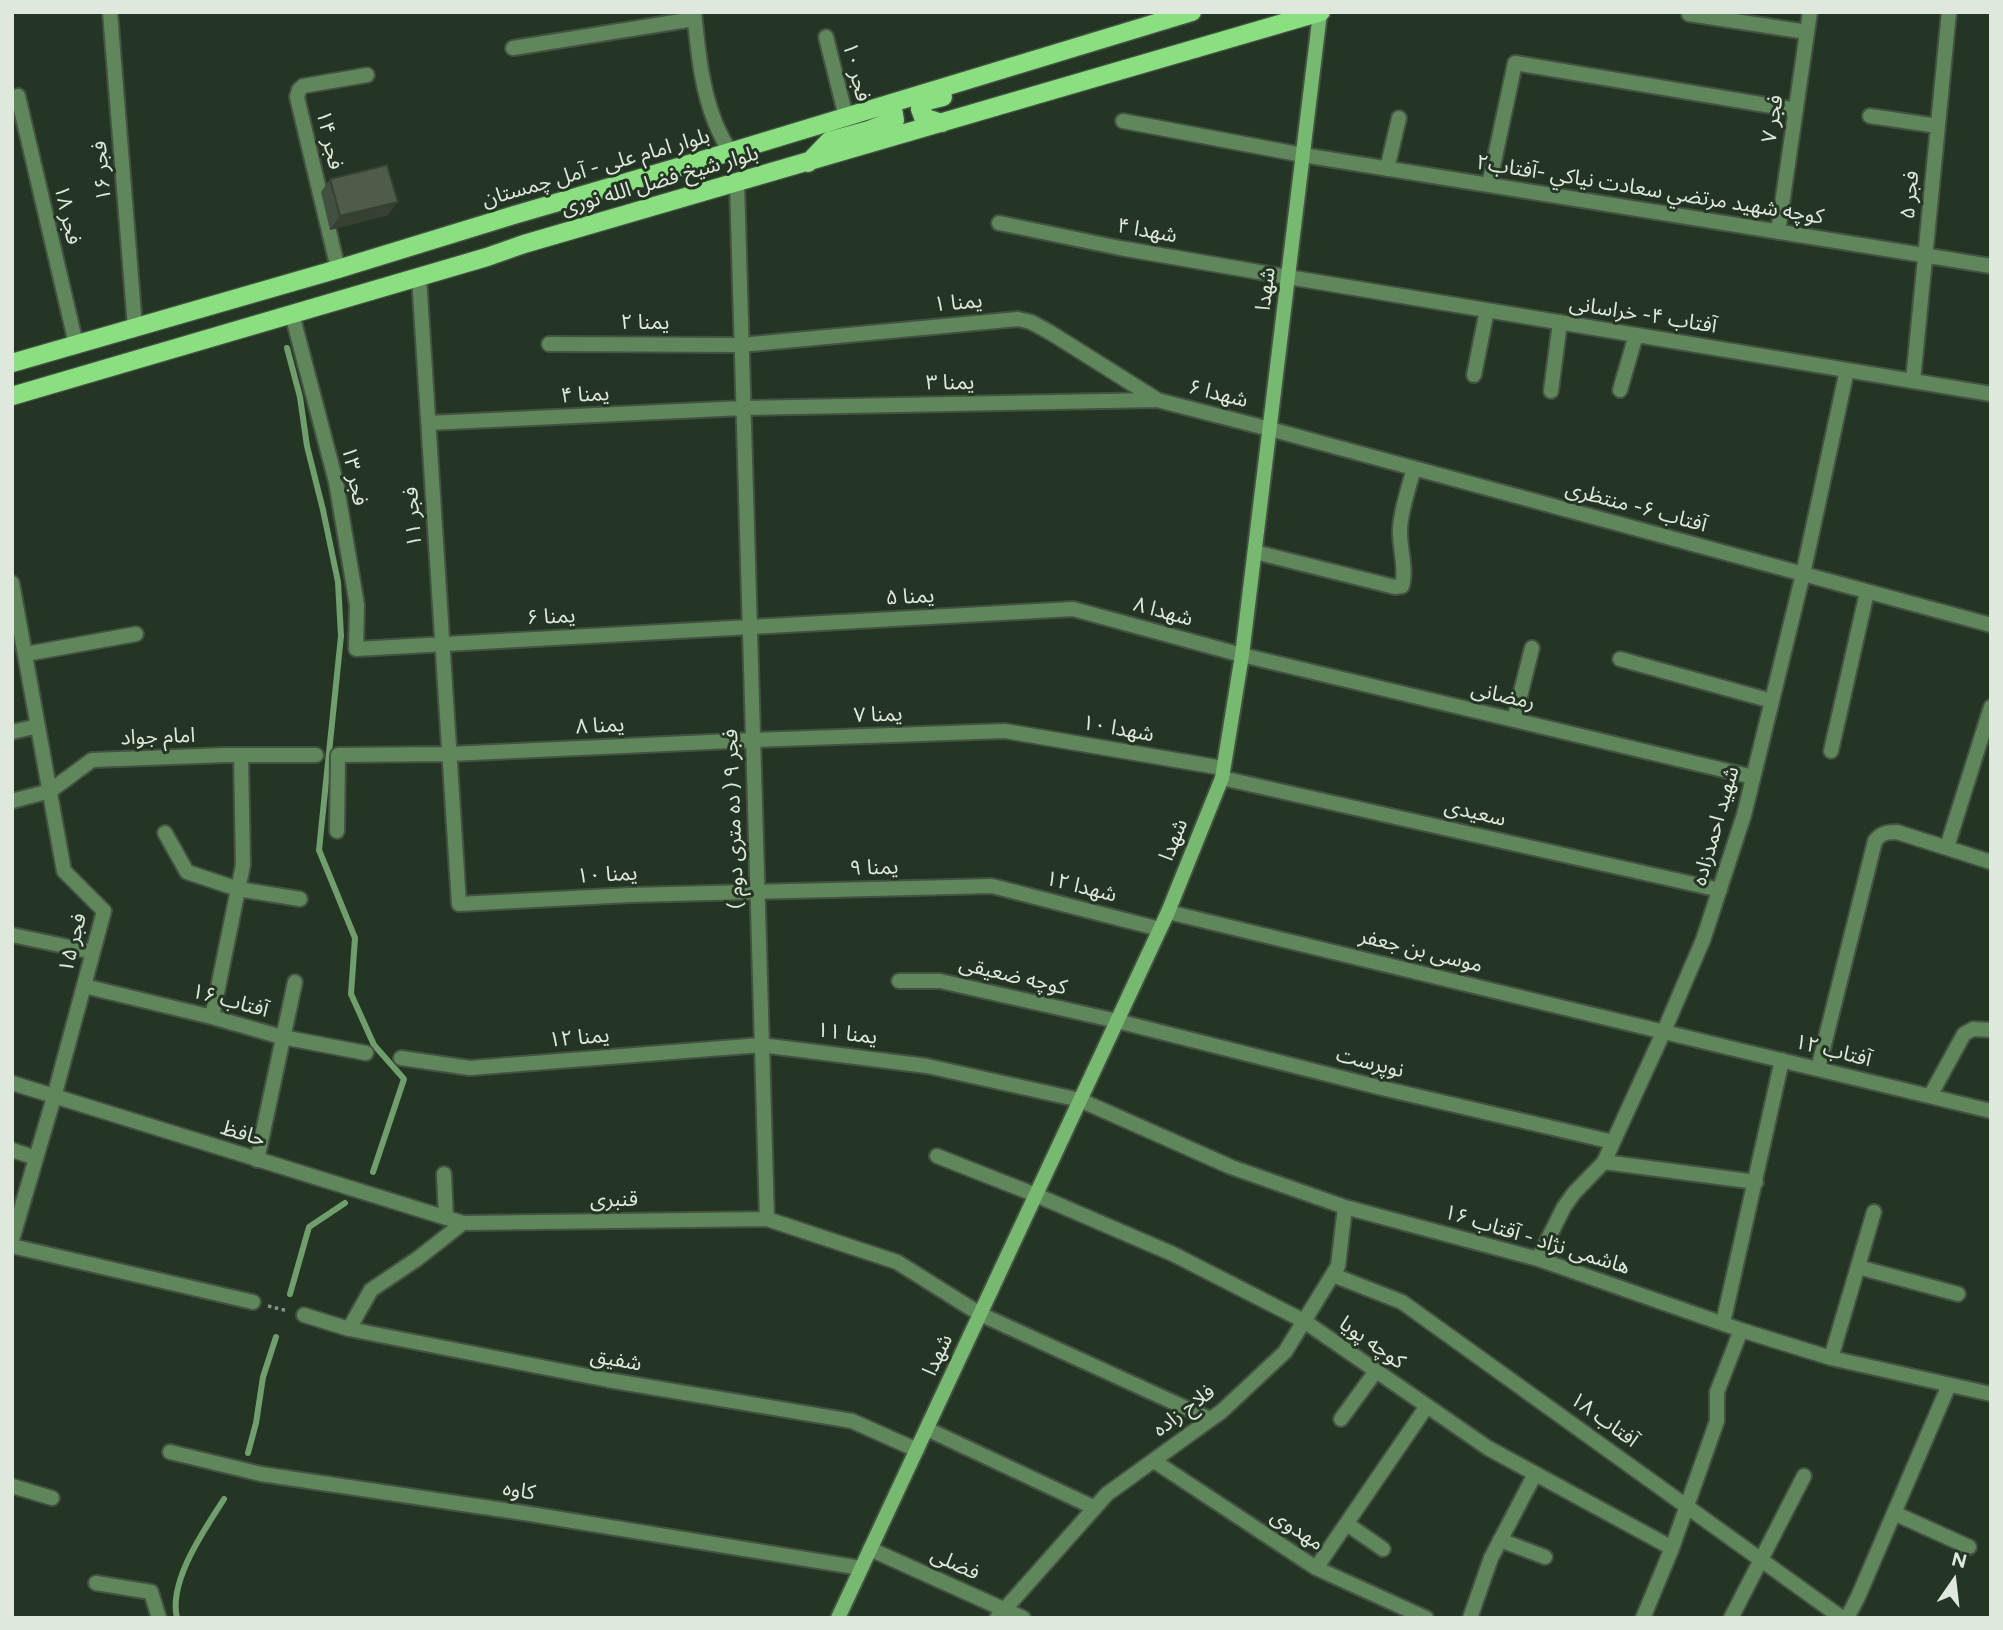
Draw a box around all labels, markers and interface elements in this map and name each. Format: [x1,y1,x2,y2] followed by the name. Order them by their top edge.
[836,40,876,104] street label: فجر ۱۰
[1757,93,1789,145] street label: فجر ۷
[310,108,348,172] street label: فجر ۱۴
[479,123,713,213] street label: بلوار امام علی - آمل چمستان
[87,140,117,202] street label: فجر ۱۶
[558,141,762,221] street label: بلوار شیخ فضل الله نوری
[1474,150,1826,230] street label: كوچه شهيد مرتضي سعادت نياكي -آفتاب۲
[1895,170,1925,220] street label: فجر ۵
[48,183,86,247] street label: فجر ۱۸
[1115,213,1179,249] street label: شهدا ۴
[1251,266,1281,312] street label: شهدا
[933,288,983,318] street label: یمنا ۱
[1567,291,1719,339] street label: آفتاب ۴- خراسانی
[621,310,669,336] street label: یمنا ۲
[925,370,975,396] street label: یمنا ۳
[1186,374,1250,414] street label: شهدا ۶
[560,381,610,409] street label: یمنا ۴
[335,444,373,508] street label: فجر ۱۳
[1562,476,1710,538] street label: آفتاب ۶- منتظری
[398,486,428,548] street label: فجر ۱۱
[885,583,935,611] street label: یمنا ۵
[1131,592,1195,632] street label: شهدا ۸
[526,603,576,631] street label: یمنا ۶
[1468,676,1538,716] street label: رمضانی
[853,702,903,728] street label: یمنا ۷
[1080,710,1156,748] street label: شهدا ۱۰
[575,712,625,740] street label: یمنا ۸
[120,723,196,751] street label: امام جواد
[718,729,750,909] street label: فجر ۹ ( ده متری دوم )
[1687,764,1745,888] street label: شهید احمدزاده
[1442,794,1508,832] street label: سعیدی
[1154,815,1194,865] street label: شهدا
[849,855,899,881] street label: یمنا ۹
[576,861,638,889] street label: یمنا ۱۰
[1043,866,1119,908] street label: شهدا ۱۲
[53,911,93,975] street label: فجر ۱۵
[1357,924,1485,978] street label: موسی بن جعفر
[957,951,1069,1001] street label: کوچه ضعیقی
[189,979,271,1023] street label: آفتاب ۱۶
[815,1018,879,1050] street label: یمنا ۱۱
[548,1023,610,1053] street label: یمنا ۱۲
[1792,1029,1874,1073] street label: آفتاب ۱۲
[1334,1042,1406,1084] street label: نوپرست
[218,1115,268,1153] street label: حافظ
[590,1187,638,1213] street label: قنبری
[1441,1200,1633,1280] street label: هاشمی نژاد - آقتاب ۱۶
[1334,1311,1410,1375] street label: کوچه پویا
[917,1330,959,1380] street label: شهدا
[588,1343,644,1377] street label: شفیق
[1148,1379,1220,1443] street label: فلاح زاده
[1565,1387,1643,1453] street label: آفتاب ۱۸
[501,1476,537,1506] street label: کاوه
[1266,1504,1328,1556] street label: مهدوی
[927,1542,983,1586] street label: فضلی
[1919,1546,1989,1616] north arrow
[1949,1547,1969,1573] text: N

